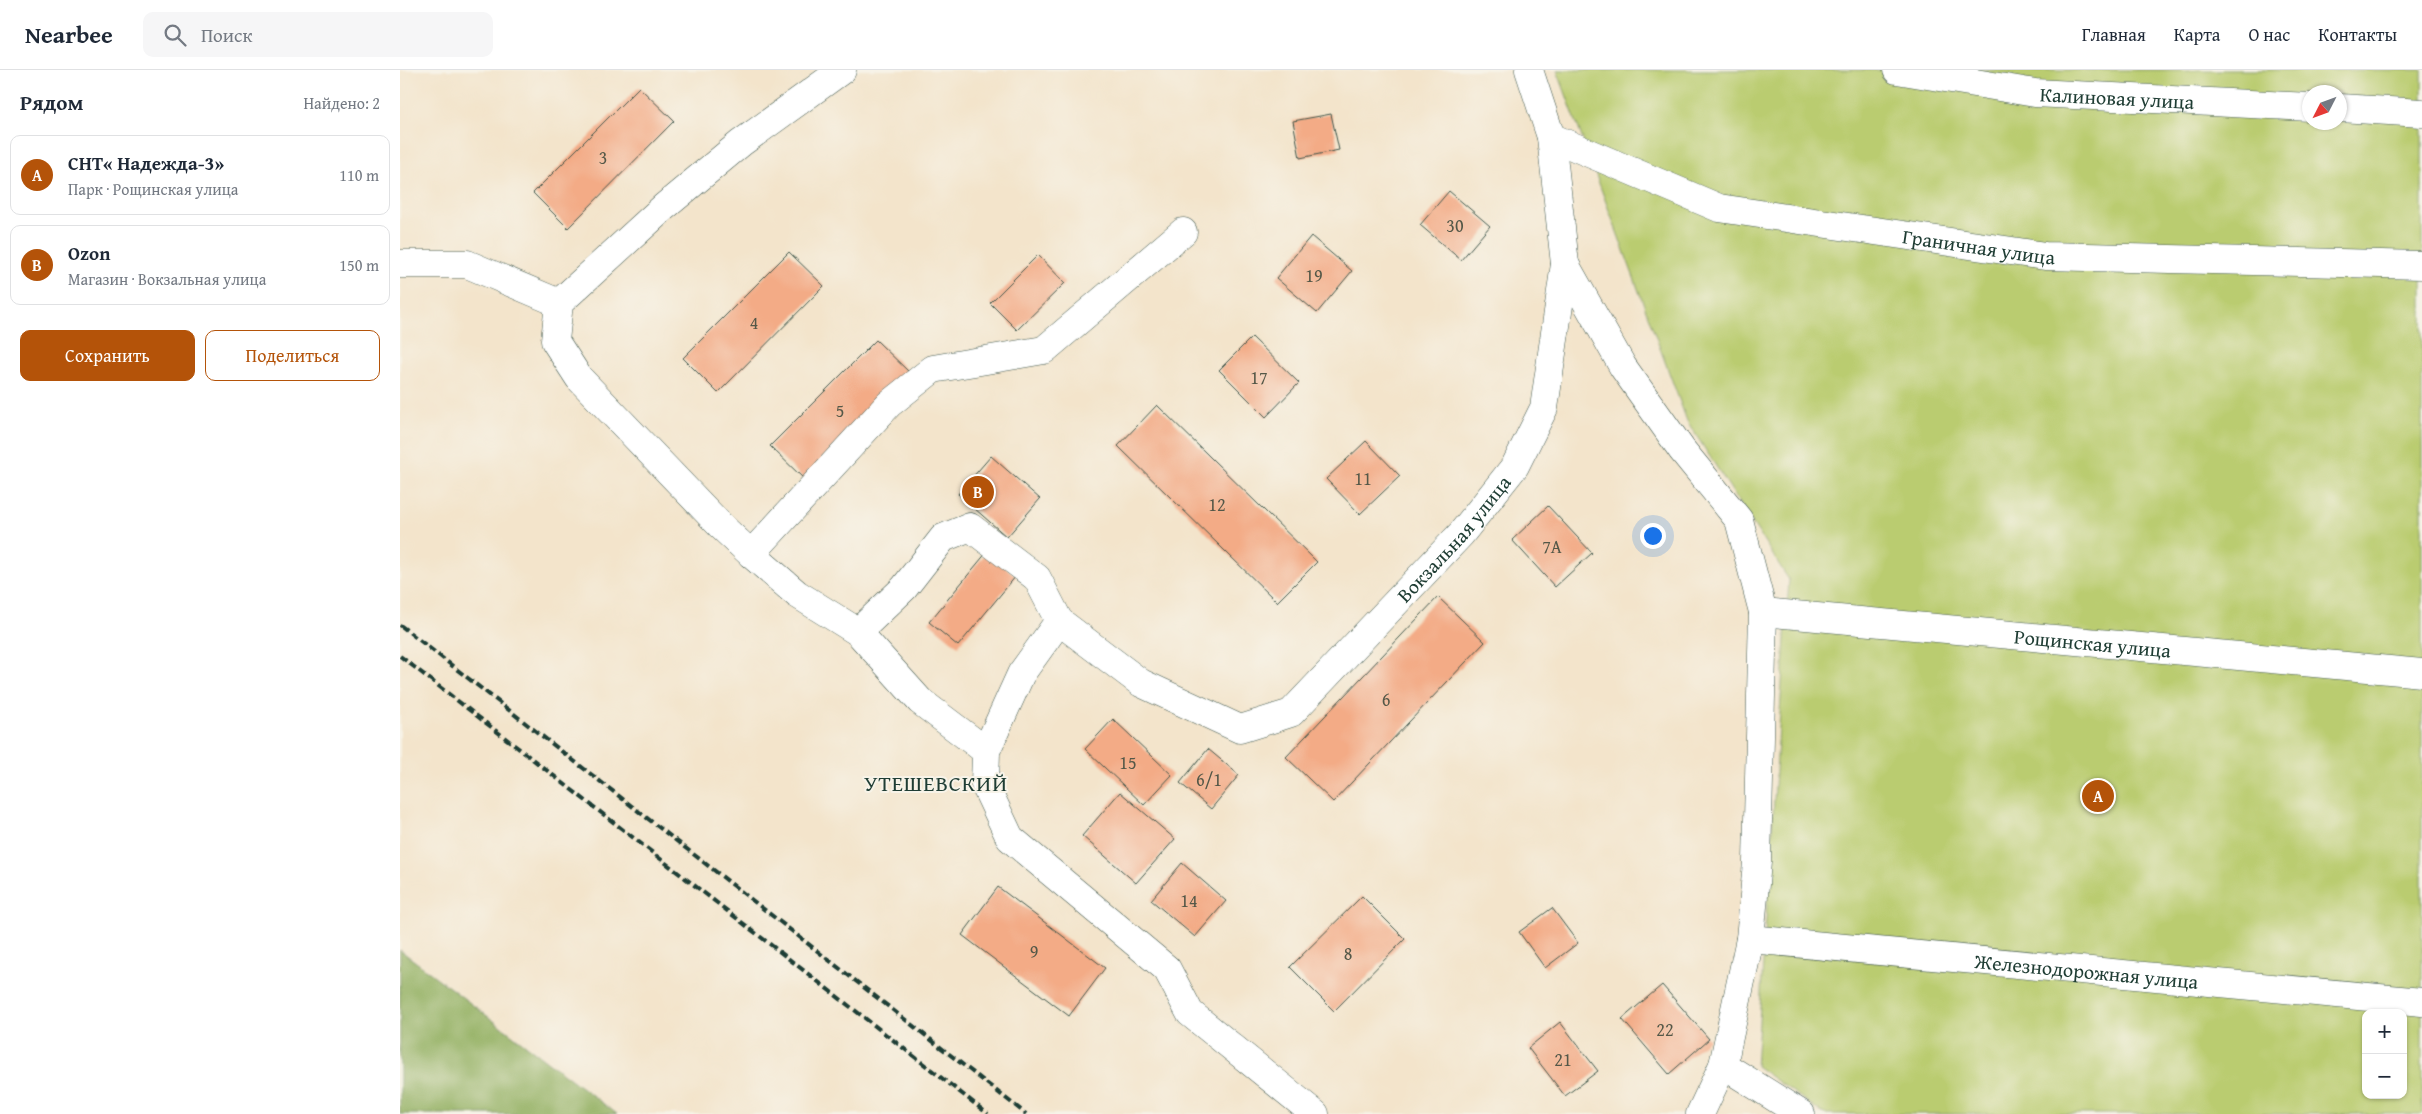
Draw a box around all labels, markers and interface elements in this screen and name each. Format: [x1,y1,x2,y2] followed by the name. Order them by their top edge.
[143,12,493,57] search box
[25,17,113,52] text: Nearbee
[161,21,189,49] icon: search
[201,21,253,49] text: Поиск
[2082,21,2146,48] text: Главная
[2174,21,2220,48] text: Карта
[2248,21,2290,48] text: О нас
[2318,21,2397,48] text: Контакты
[2039,79,2195,116] street label: Калиновая улица
[2302,85,2347,130] north arrow
[20,87,83,118] text: Рядом
[303,91,380,115] text: Найдено: 2
[599,144,607,171] house number: 3
[68,149,224,177] text: СНТ« Надежда-3»
[32,163,42,187] text: A
[339,163,379,187] text: 110 m
[68,177,238,201] text: Парк · Рощинская улица
[1446,212,1464,239] house number: 30
[1901,221,2056,271] street label: Граничная улица
[68,239,110,267] text: Ozon
[32,253,42,277] text: B
[339,253,379,277] text: 150 m
[1305,262,1323,289] house number: 19
[68,267,266,291] text: Магазин · Вокзальная улица
[750,309,758,336] house number: 4
[20,330,195,381] button: Сохранить
[205,330,380,381] button: Поделиться
[1250,364,1268,391] house number: 17
[836,397,844,424] house number: 5
[1354,465,1372,492] house number: 11
[1390,468,1517,608] street label: Вокзальная улица
[962,473,994,511] pin: B
[1208,491,1226,518] house number: 12
[1640,523,1666,549] your location
[1542,533,1562,560] house number: 7А
[2013,621,2173,664] street label: Рощинская улица
[1382,686,1390,713] house number: 6
[1119,749,1137,776] house number: 15
[1196,766,1222,793] house number: 6/1
[864,767,1008,799] district label: УТЕШЕВСКИЙ
[2082,777,2114,815] pin: A
[1180,887,1198,914] house number: 14
[1030,938,1038,965] house number: 9
[1344,940,1352,967] house number: 8
[1972,946,2200,996] street label: Железнодорожная улица
[2362,1009,2407,1099] map controls
[2362,1009,2407,1054] button: +
[1656,1016,1674,1043] house number: 22
[1554,1046,1572,1073] house number: 21
[2362,1054,2407,1099] button: −

